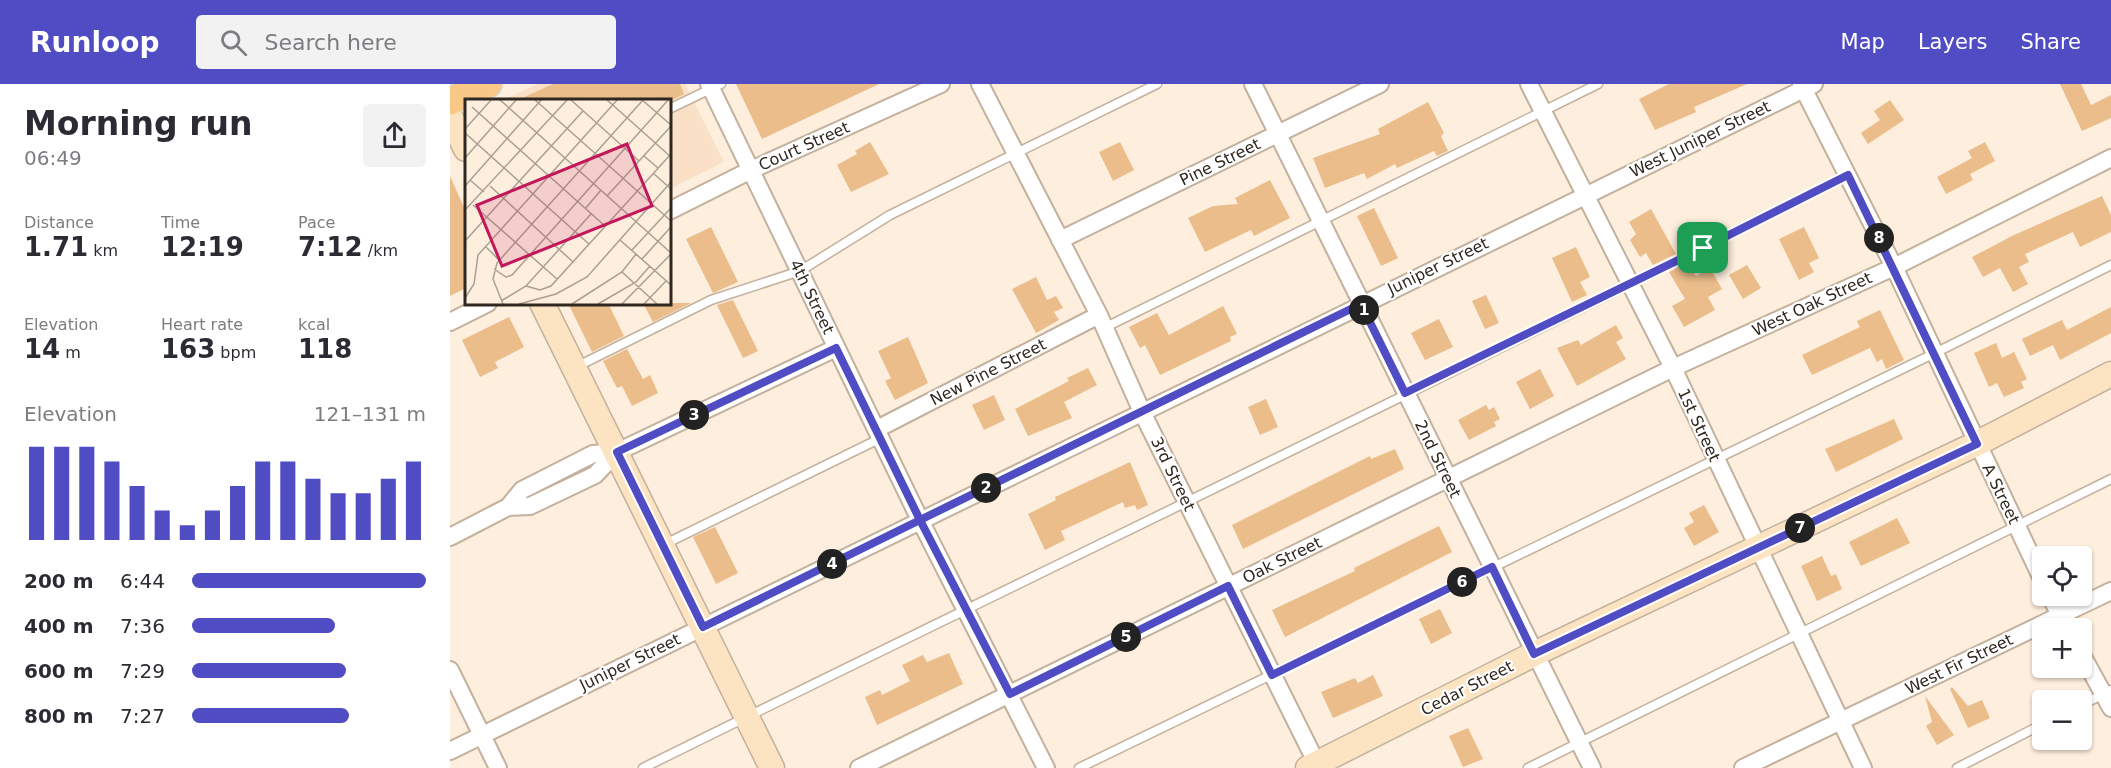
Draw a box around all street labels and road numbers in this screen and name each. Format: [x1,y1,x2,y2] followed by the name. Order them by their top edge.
[1627,97,1773,181] street label: West Juniper Street
[756,117,852,175] street label: Court Street
[1177,134,1263,190] street label: Pine Street
[1384,233,1491,299] street label: Juniper Street
[786,257,838,337] street label: 4th Street
[1749,268,1875,340] street label: West Oak Street
[927,335,1049,409] street label: New Pine Street
[1674,385,1724,465] street label: 1st Street
[1411,417,1465,501] street label: 2nd Street
[1147,434,1199,514] street label: 3rd Street
[1978,461,2024,527] street label: A Street
[1239,533,1325,587] street label: Oak Street
[576,629,683,695] street label: Juniper Street
[1902,630,2016,698] street label: West Fir Street
[1418,657,1516,719] street label: Cedar Street

